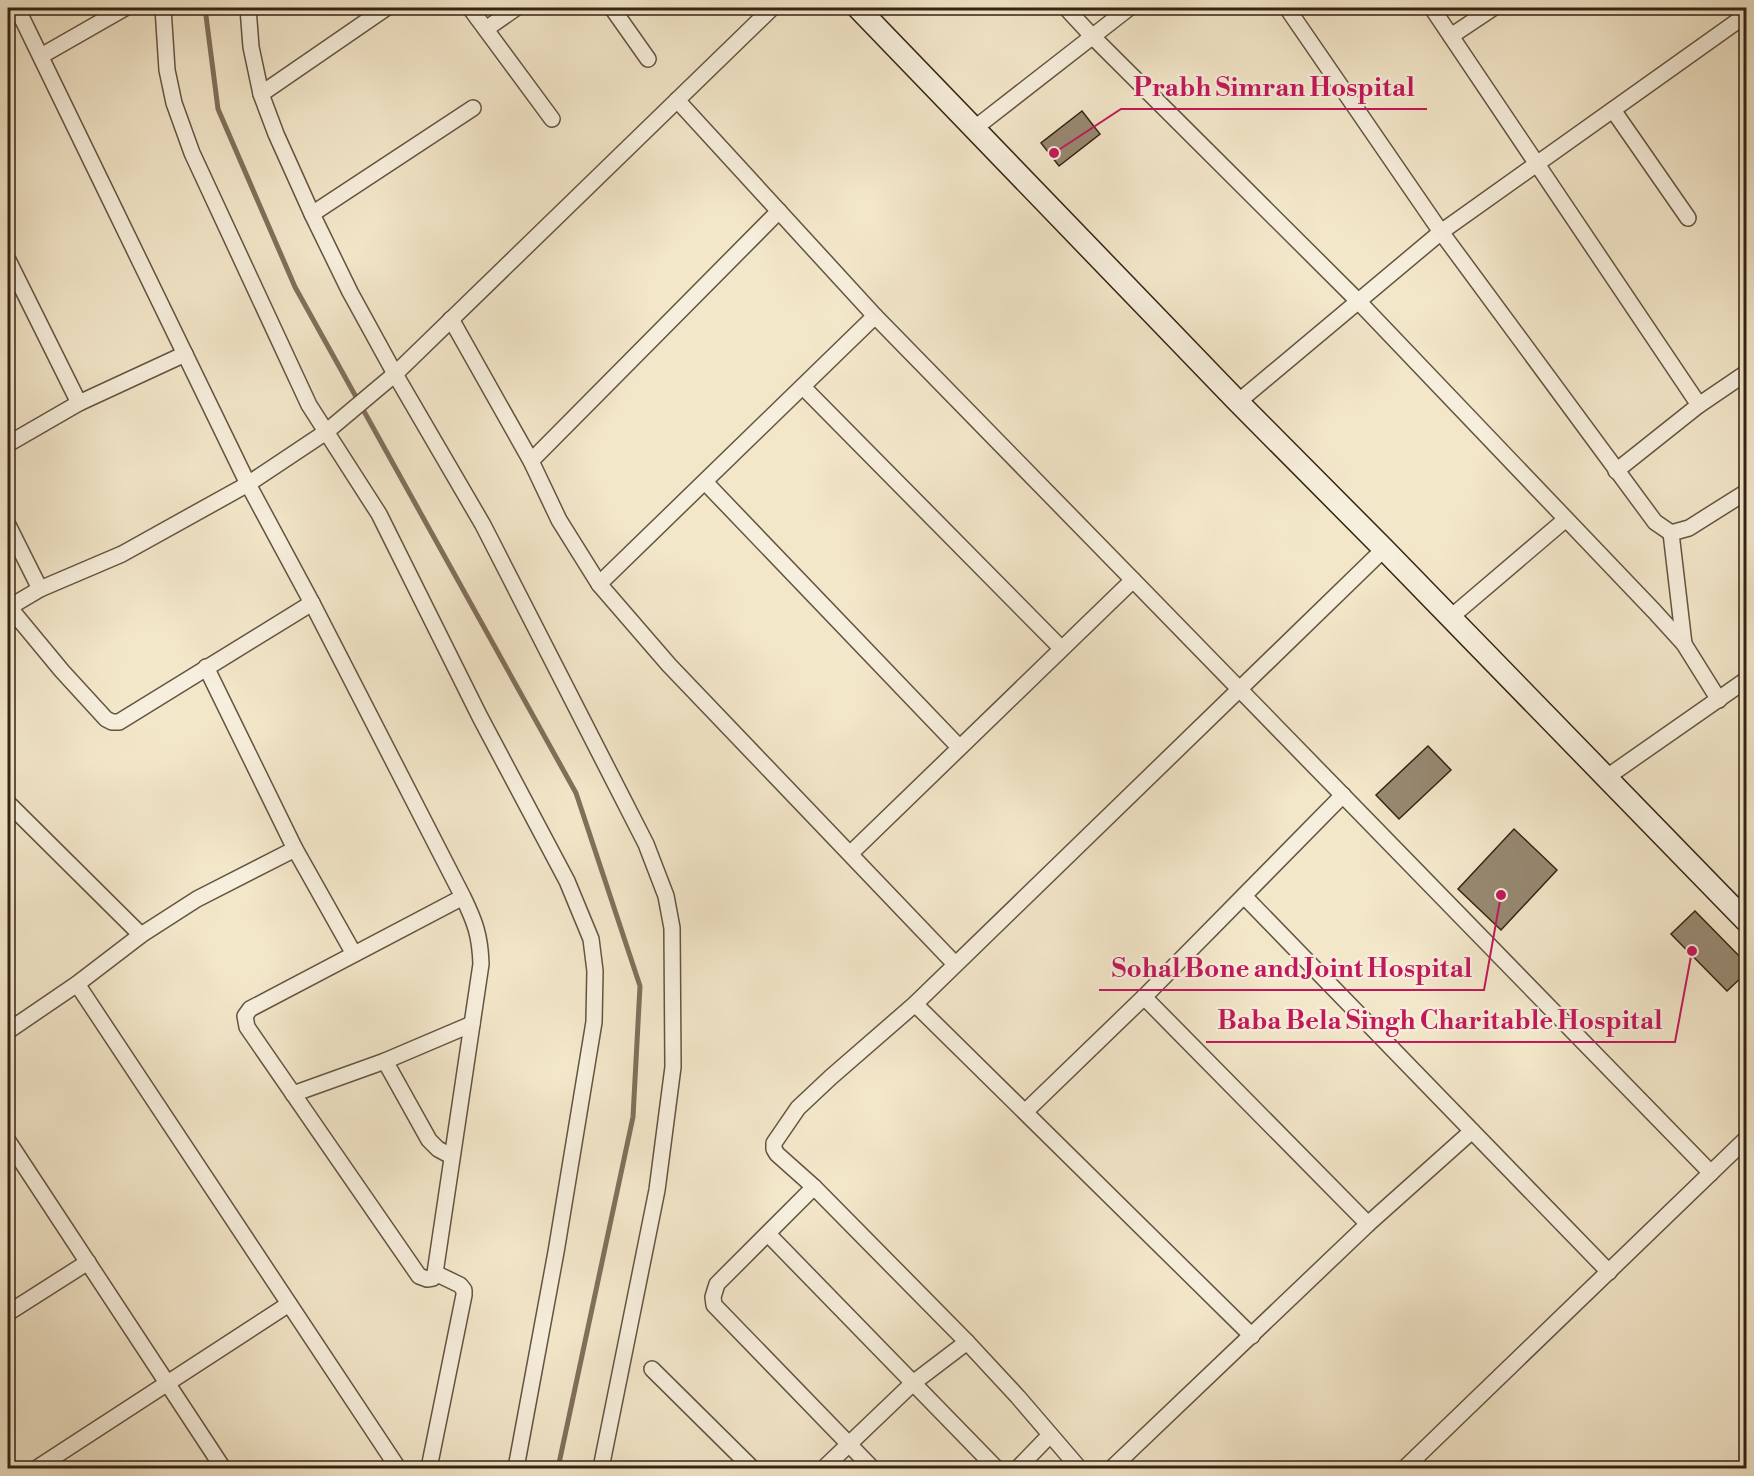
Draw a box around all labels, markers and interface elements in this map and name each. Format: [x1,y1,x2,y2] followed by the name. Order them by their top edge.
[1121,65,1427,109] callout: Prabh Simran Hospital
[1133,72,1415,104] text: Prabh Simran Hospital
[1099,946,1484,990] callout: Sohal Bone and Joint Hospital
[1112,953,1473,985] text: Sohal Bone and Joint Hospital
[1206,998,1675,1042] callout: Baba Bela Singh Charitable Hospital
[1217,1005,1663,1037] text: Baba Bela Singh Charitable Hospital

